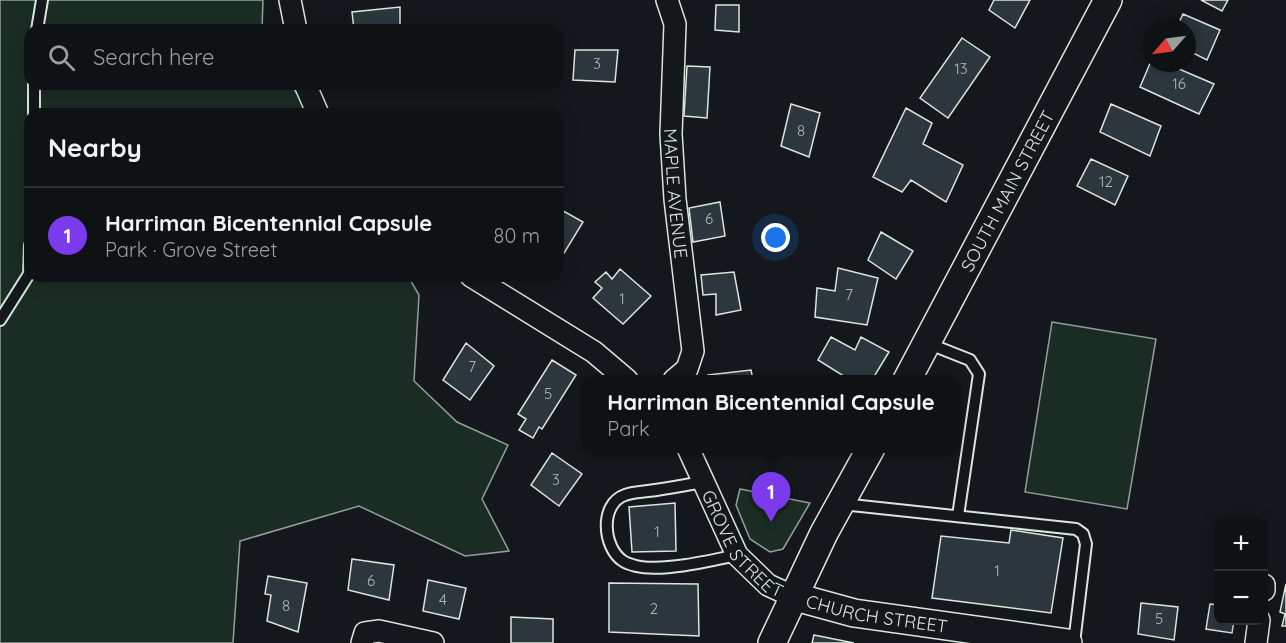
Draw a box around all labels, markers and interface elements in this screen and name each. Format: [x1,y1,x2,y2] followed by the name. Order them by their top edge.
[1142,18,1196,72] north arrow
[24,24,564,90] search box
[45,41,78,74] icon: search
[93,43,214,71] text: Search here
[593,54,601,73] house number: 3
[954,59,968,78] house number: 13
[1172,74,1186,93] house number: 16
[955,106,1059,275] street label: SOUTH MAIN STREET
[797,121,805,140] house number: 8
[659,128,693,260] street label: MAPLE AVENUE
[48,131,142,164] text: Nearby
[1099,172,1113,191] house number: 12
[105,209,432,237] text: Harriman Bicentennial Capsule
[705,209,713,228] house number: 6
[64,223,71,248] text: 1
[494,223,540,248] text: 80 m
[761,223,790,252] your location
[105,237,277,262] text: Park · Grove Street
[845,285,853,304] house number: 7
[619,289,625,308] house number: 1
[468,357,476,376] house number: 7
[582,375,960,453] popup
[544,384,552,403] house number: 5
[607,388,935,416] text: Harriman Bicentennial Capsule
[607,416,650,441] text: Park
[552,470,560,489] house number: 3
[752,472,790,522] pin: 1
[697,486,787,602] street label: GROVE STREET
[1214,517,1268,625] map controls
[1214,517,1268,571] button: +
[654,522,660,541] house number: 1
[994,561,1000,580] house number: 1
[367,571,375,590] house number: 6
[1214,571,1268,625] button: −
[804,589,949,638] street label: CHURCH STREET
[439,590,447,609] house number: 4
[282,596,290,615] house number: 8
[650,599,658,618] house number: 2
[1155,609,1163,628] house number: 5

